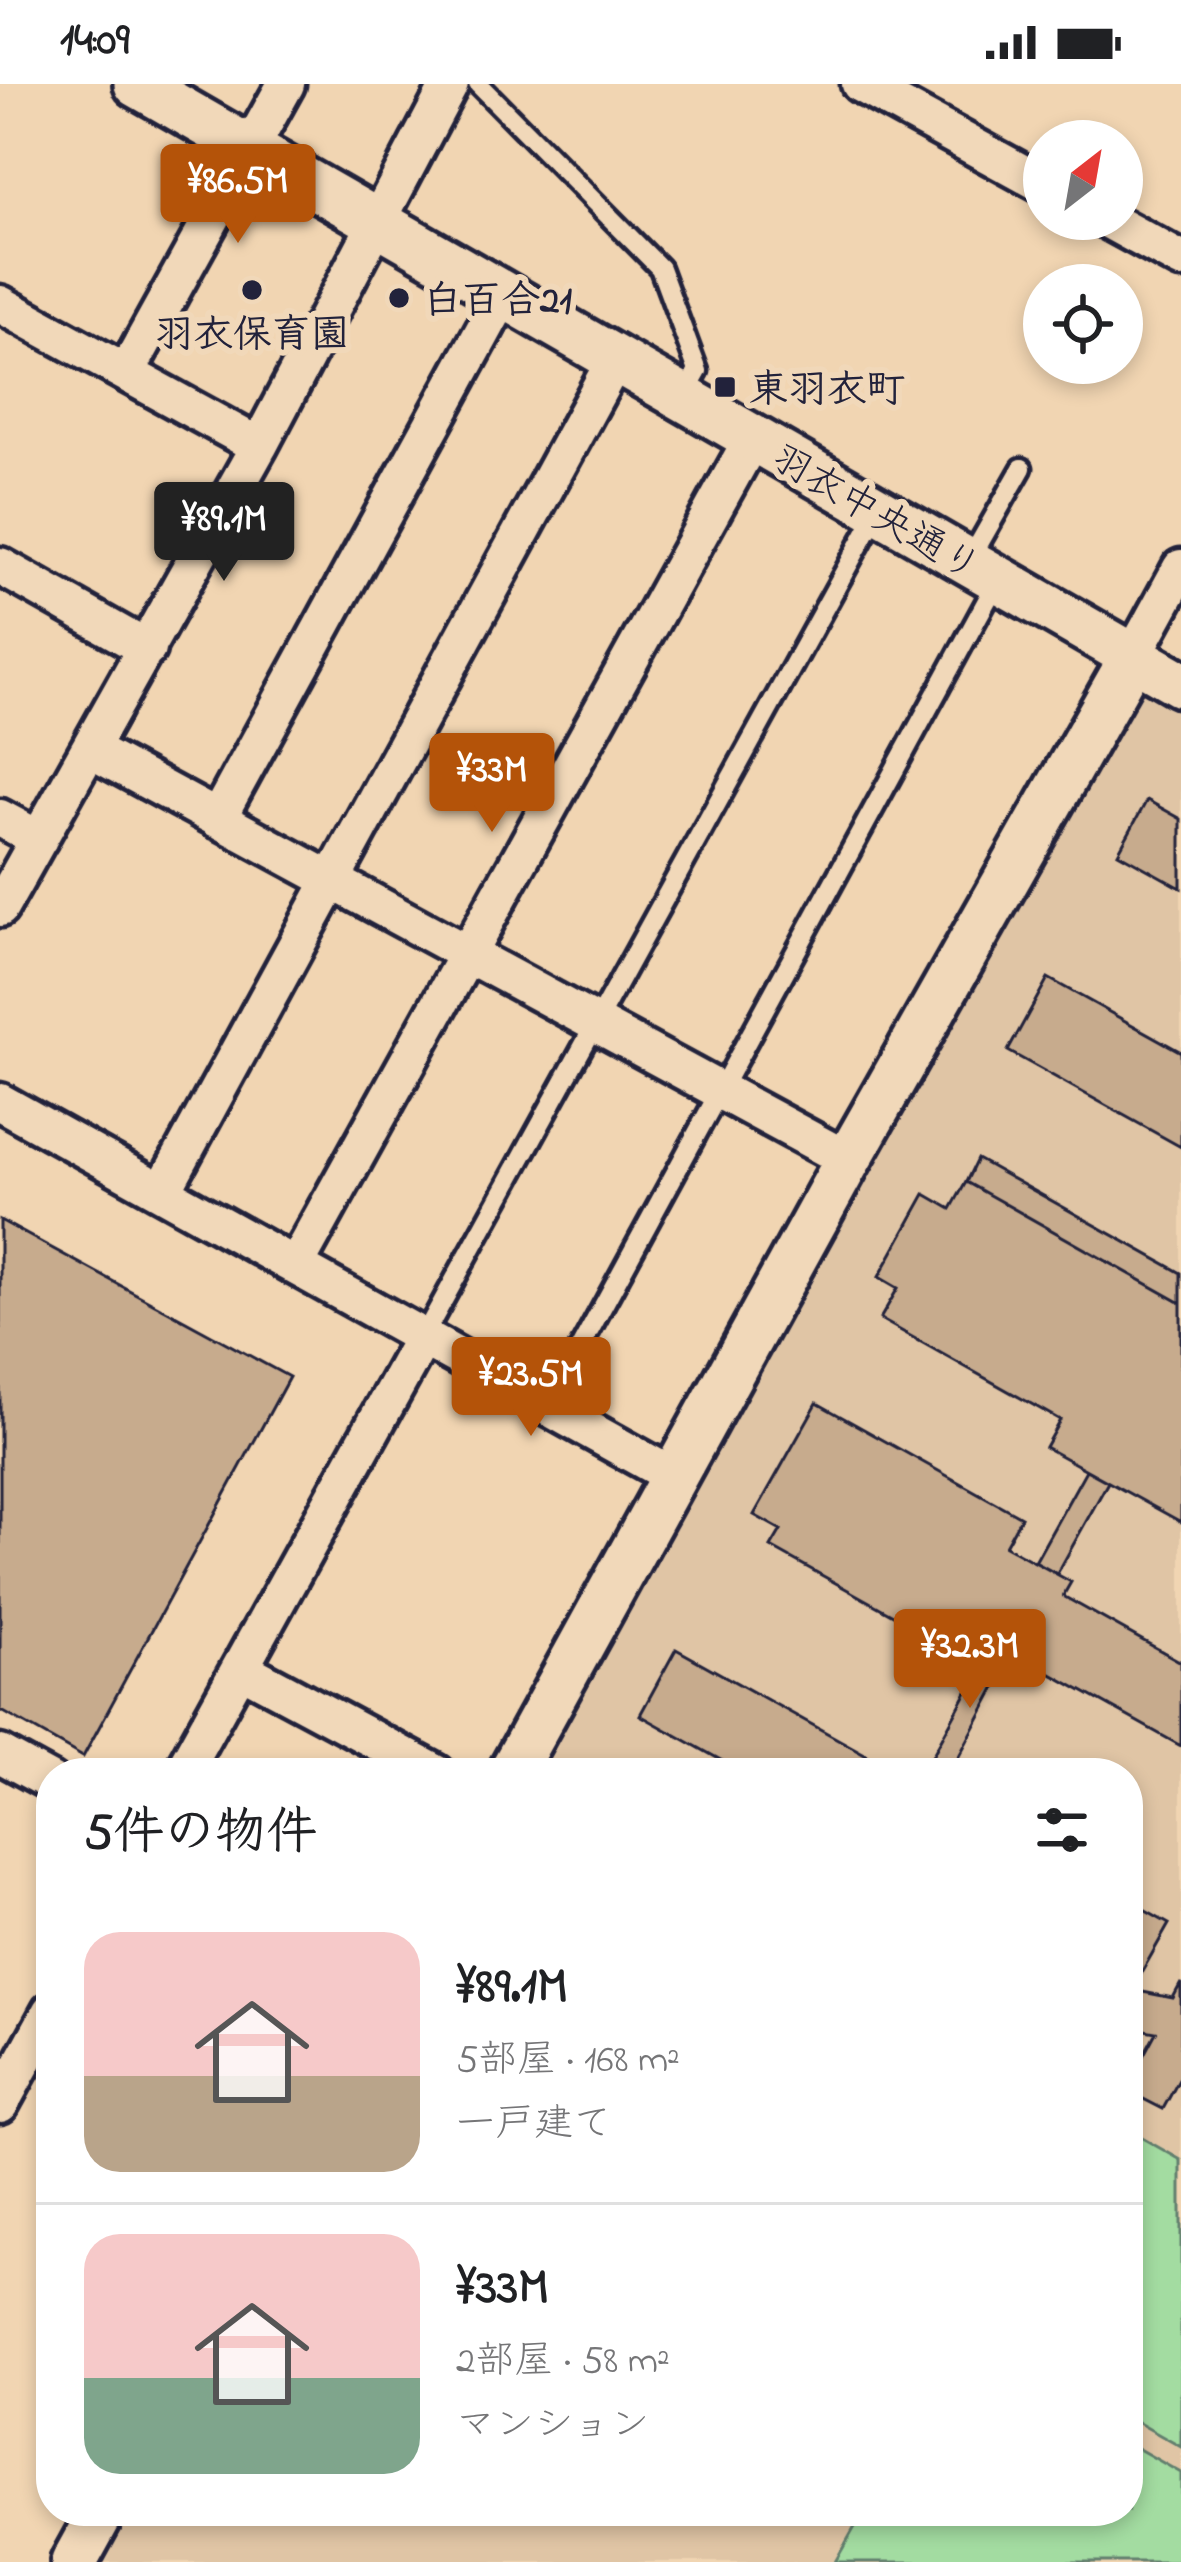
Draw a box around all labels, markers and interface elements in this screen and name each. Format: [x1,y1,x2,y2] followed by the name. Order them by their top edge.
[60,9,130,75] text: 14:09
[1023,120,1143,240] north arrow
[1023,120,1143,384] map controls
[140,144,336,246] pin: ¥86.5M
[188,154,288,211] text: ¥86.5M
[1023,264,1143,384] button: locate
[423,274,572,331] place label: 白百合21
[239,277,265,303] marker: 羽衣保育園
[386,285,412,311] marker: 白百合21
[154,308,350,365] place label: 羽衣保育園
[749,363,905,420] place label: 東羽衣町
[712,374,738,400] marker: 東羽衣町
[759,432,990,598] street label: 羽衣中央通り
[126,482,322,584] pin: ¥89.1M
[181,492,267,549] text: ¥89.1M
[421,733,563,835] pin: ¥33M
[456,743,528,800] text: ¥33M
[433,1337,629,1439] pin: ¥23.5M
[479,1347,583,1404] text: ¥23.5M
[872,1609,1068,1711] pin: ¥32.3M
[921,1619,1019,1676] text: ¥32.3M
[84,1797,317,1872] text: 5件の物件
[1029,1797,1095,1863] icon: filters
[456,1951,568,2026] text: ¥89.1M
[180,1980,324,2124] icon: home
[456,2033,680,2090] text: 5部屋 · 168 m²
[456,2097,612,2154] text: 一戸建て
[456,2252,549,2327] text: ¥33M
[180,2282,324,2426] icon: home
[456,2334,670,2391] text: 2部屋 · 58 m²
[456,2398,649,2455] text: マンション

